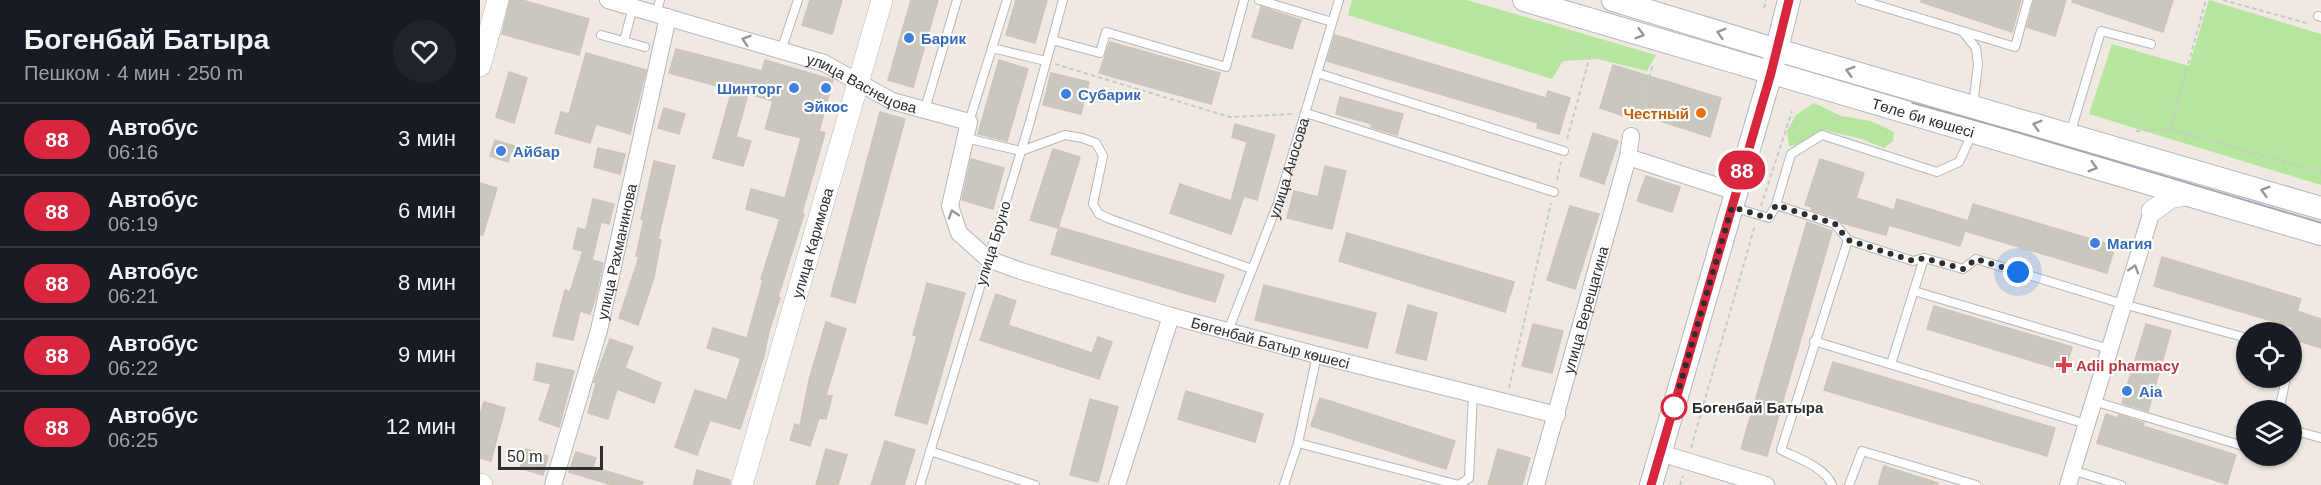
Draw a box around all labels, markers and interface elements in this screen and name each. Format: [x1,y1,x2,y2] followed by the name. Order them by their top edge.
[393,20,456,83] button: heart
[24,24,269,55] text: Богенбай Батыра
[1634,27,1645,39] one-way arrow
[1716,28,1727,40] one-way arrow
[921,30,967,47] place label: Барик
[902,31,916,45] marker: Барик
[741,35,752,47] one-way arrow
[805,50,920,116] street label: улица Васнецова
[24,62,243,84] text: Пешком · 4 мин · 250 m
[1845,66,1856,78] one-way arrow
[717,80,782,97] place label: Шинторг
[787,81,801,95] marker: Шинторг
[819,81,833,95] marker: Эйкос
[1078,86,1141,103] place label: Субарик
[1059,87,1073,101] marker: Субарик
[1870,94,1976,140] street label: Төле би көшесі
[804,98,848,115] place label: Эйкос
[1624,105,1689,122] place label: Честный
[1694,106,1708,120] marker: Честный
[108,115,198,140] text: Автобус
[1264,115,1312,221] street label: улица Аносова
[2032,120,2043,132] one-way arrow
[398,126,456,151] text: 3 мин
[45,128,69,151] text: 88
[108,141,158,163] text: 06:16
[513,143,560,160] place label: Айбар
[494,144,508,158] marker: Айбар
[1715,150,1769,190] line badge: 88
[1730,159,1754,182] text: 88
[2087,160,2097,172] one-way arrow
[593,181,640,321] street label: улица Рахманинова
[788,185,836,300] street label: улица Каримова
[2260,186,2271,198] one-way arrow
[108,187,198,212] text: Автобус
[398,198,456,223] text: 6 мин
[972,199,1014,287] street label: улица Бруно
[45,200,69,223] text: 88
[948,209,960,220] one-way arrow
[108,213,158,235] text: 06:19
[2107,235,2152,252] place label: Магия
[2088,236,2102,250] marker: Магия
[1559,243,1611,375] street label: улица Верещагина
[2003,257,2033,287] your location
[108,259,198,284] text: Автобус
[2127,264,2140,275] one-way arrow
[398,270,456,295] text: 8 мин
[45,272,69,295] text: 88
[108,285,158,307] text: 06:21
[1189,313,1352,371] street label: Бөгенбай Батыр көшесі
[2236,322,2302,466] map controls
[2236,322,2302,388] button: locate
[108,331,198,356] text: Автобус
[398,342,456,367] text: 9 мин
[45,344,69,367] text: 88
[108,357,158,379] text: 06:22
[2076,357,2180,374] place label: Adil pharmacy
[2057,358,2071,372] marker: Adil pharmacy
[2139,383,2163,400] place label: Aia
[2120,384,2134,398] marker: Aia
[1661,394,1687,420] marker: Богенбай Батыра
[1692,399,1824,416] place label: Богенбай Батыра
[2236,400,2302,466] button: layers
[108,403,198,428] text: Автобус
[386,414,456,439] text: 12 мин
[45,416,69,439] text: 88
[108,429,158,451] text: 06:25
[498,443,603,470] scale bar
[507,448,543,465] text: 50 m

